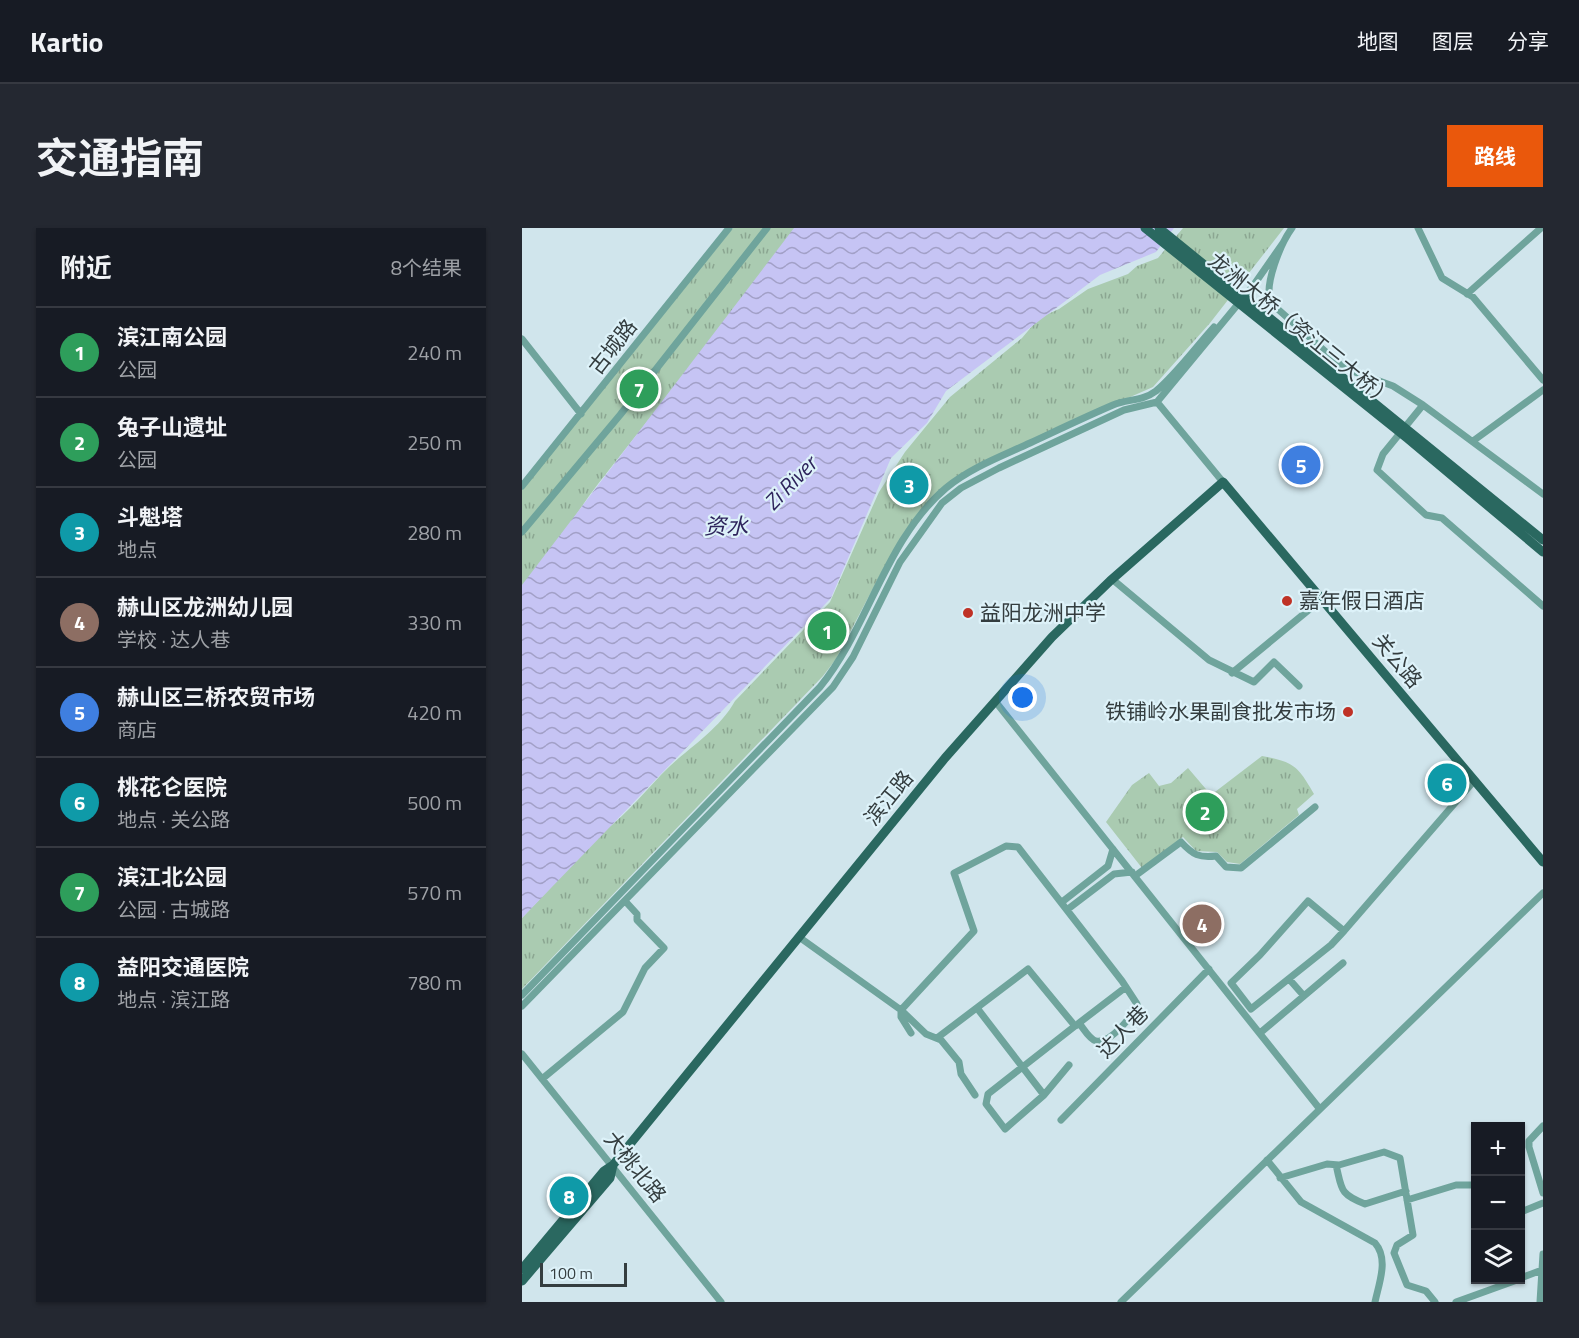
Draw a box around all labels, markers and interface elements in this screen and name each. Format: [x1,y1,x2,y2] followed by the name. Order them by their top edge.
[30,20,104,63] text: Kartio
[1357,25,1399,57] text: 地图
[1432,25,1474,57] text: 图层
[1507,25,1549,57] text: 分享
[36,125,204,189] text: 交通指南
[1447,125,1543,187] button: 路线
[1202,244,1401,414] street label: 龙洲大桥（资江三大桥）
[60,248,112,287] text: 附近
[391,252,462,283] text: 8个结果
[580,312,644,381] street label: 古城路
[117,320,227,354] text: 滨江南公园
[74,337,85,368] text: 1
[407,337,462,368] text: 240 m
[117,354,157,385] text: 公园
[620,366,658,412] pin: 7
[117,410,227,444] text: 兔子山遗址
[74,427,85,458] text: 2
[407,427,462,458] text: 250 m
[1282,442,1320,488] pin: 5
[117,444,157,475] text: 公园
[756,446,827,518] water label: Zi River
[890,462,928,508] pin: 3
[117,500,183,534] text: 斗魁塔
[704,509,749,543] water label: 资水
[74,517,85,548] text: 3
[407,517,462,548] text: 280 m
[117,534,157,565] text: 地点
[1299,584,1425,616] place label: 嘉年假日酒店
[117,590,293,624] text: 赫山区龙洲幼儿园
[1280,594,1294,608] marker: 嘉年假日酒店
[980,596,1106,628] place label: 益阳龙洲中学
[961,606,975,620] marker: 益阳龙洲中学
[74,607,85,638] text: 4
[407,607,462,638] text: 330 m
[808,608,846,654] pin: 1
[117,624,230,655] text: 学校 · 达人巷
[1365,626,1430,695] street label: 关公路
[117,680,315,714] text: 赫山区三桥农贸市场
[1008,683,1037,712] your location
[1105,695,1336,727] place label: 铁铺岭水果副食批发市场
[74,697,85,728] text: 5
[407,697,462,728] text: 420 m
[1341,705,1355,719] marker: 铁铺岭水果副食批发市场
[117,714,157,745] text: 商店
[1428,760,1466,806] pin: 6
[856,763,920,832] street label: 滨江路
[117,770,227,804] text: 桃花仑医院
[74,787,85,818] text: 6
[407,787,462,818] text: 500 m
[1186,790,1224,834] pin: 2
[117,804,230,835] text: 地点 · 关公路
[117,860,227,894] text: 滨江北公园
[74,877,85,908] text: 7
[407,877,462,908] text: 570 m
[117,894,230,925] text: 公园 · 古城路
[1182,902,1222,946] pin: 4
[117,950,249,984] text: 益阳交通医院
[74,967,85,998] text: 8
[407,967,462,998] text: 780 m
[117,984,230,1015] text: 地点 · 滨江路
[1089,998,1156,1065] street label: 达人巷
[1471,1122,1525,1284] map controls
[1471,1122,1525,1176] button: +
[597,1124,675,1209] street label: 大桃北路
[550,1174,588,1218] pin: 8
[1471,1176,1525,1230] button: −
[1471,1230,1525,1284] button: layers
[540,1260,627,1288] scale bar
[549,1261,593,1285] text: 100 m

